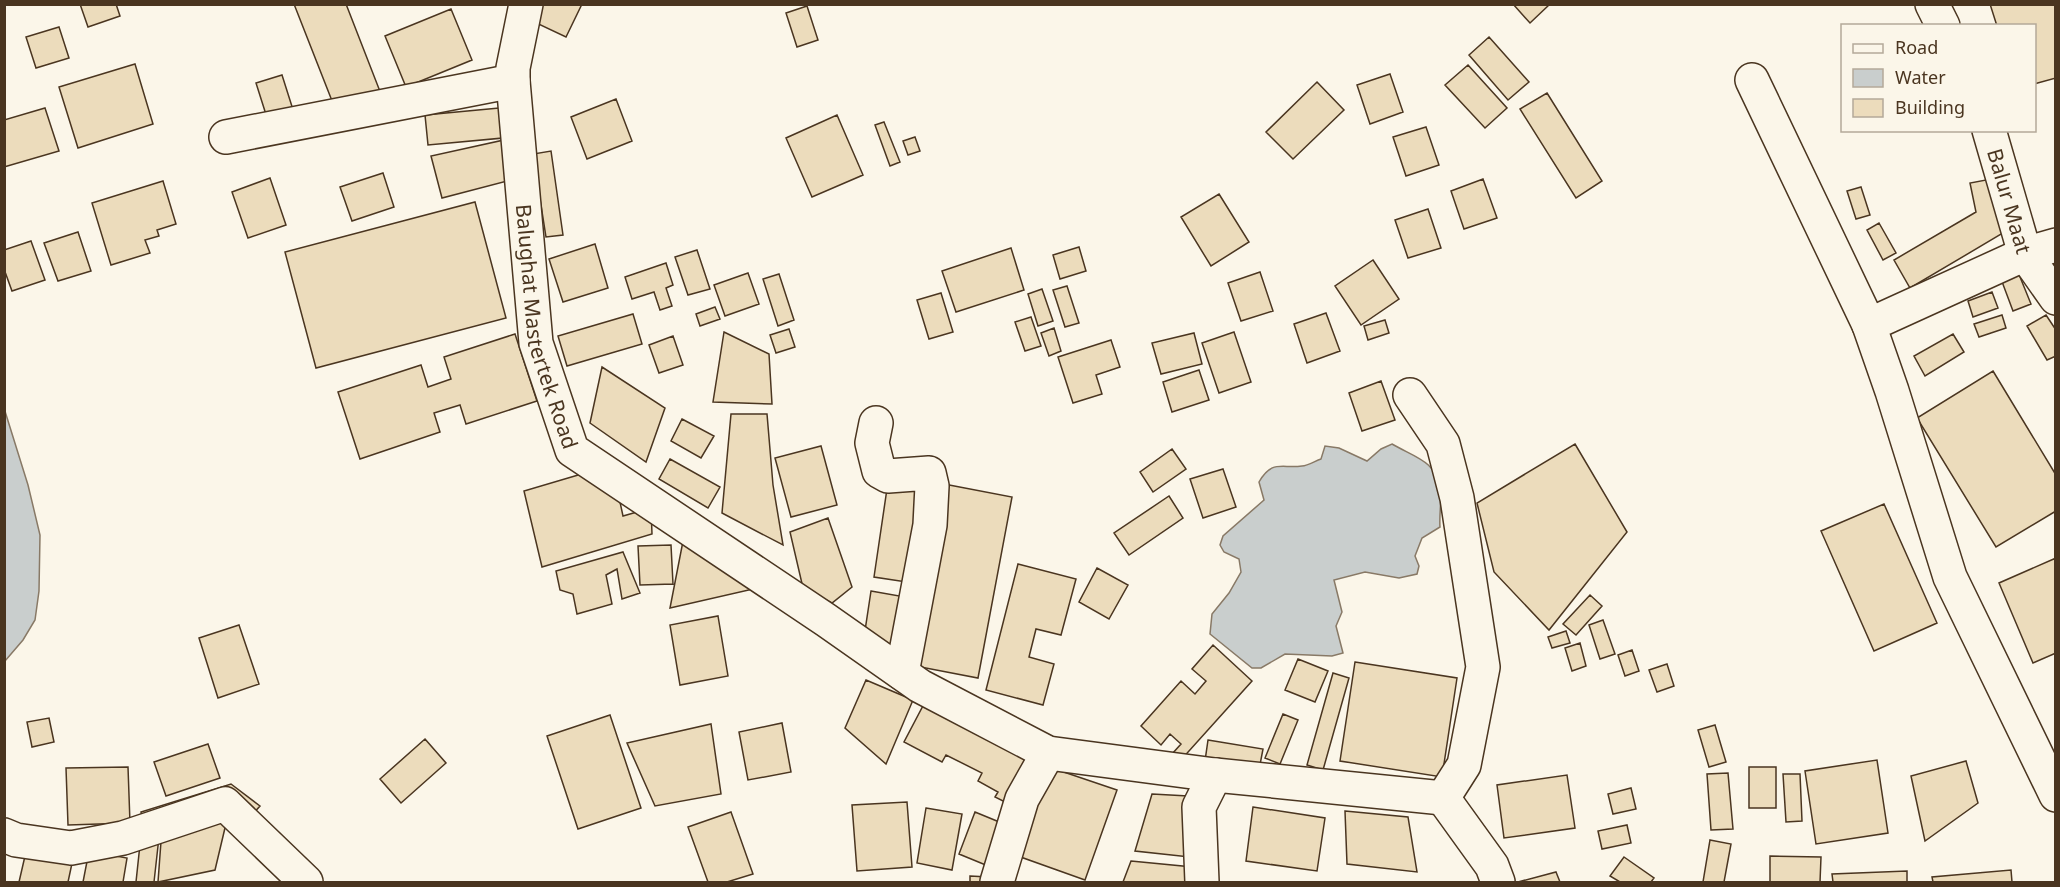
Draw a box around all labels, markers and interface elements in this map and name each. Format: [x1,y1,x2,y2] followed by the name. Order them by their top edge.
[1841,24,2036,132] legend
[1895,35,1938,59] text: Road
[1895,65,1946,89] text: Water
[1895,95,1965,119] text: Building
[1981,145,2038,257] street label: Balur Maat
[510,203,585,452] street label: Balughat Mastertek Road

